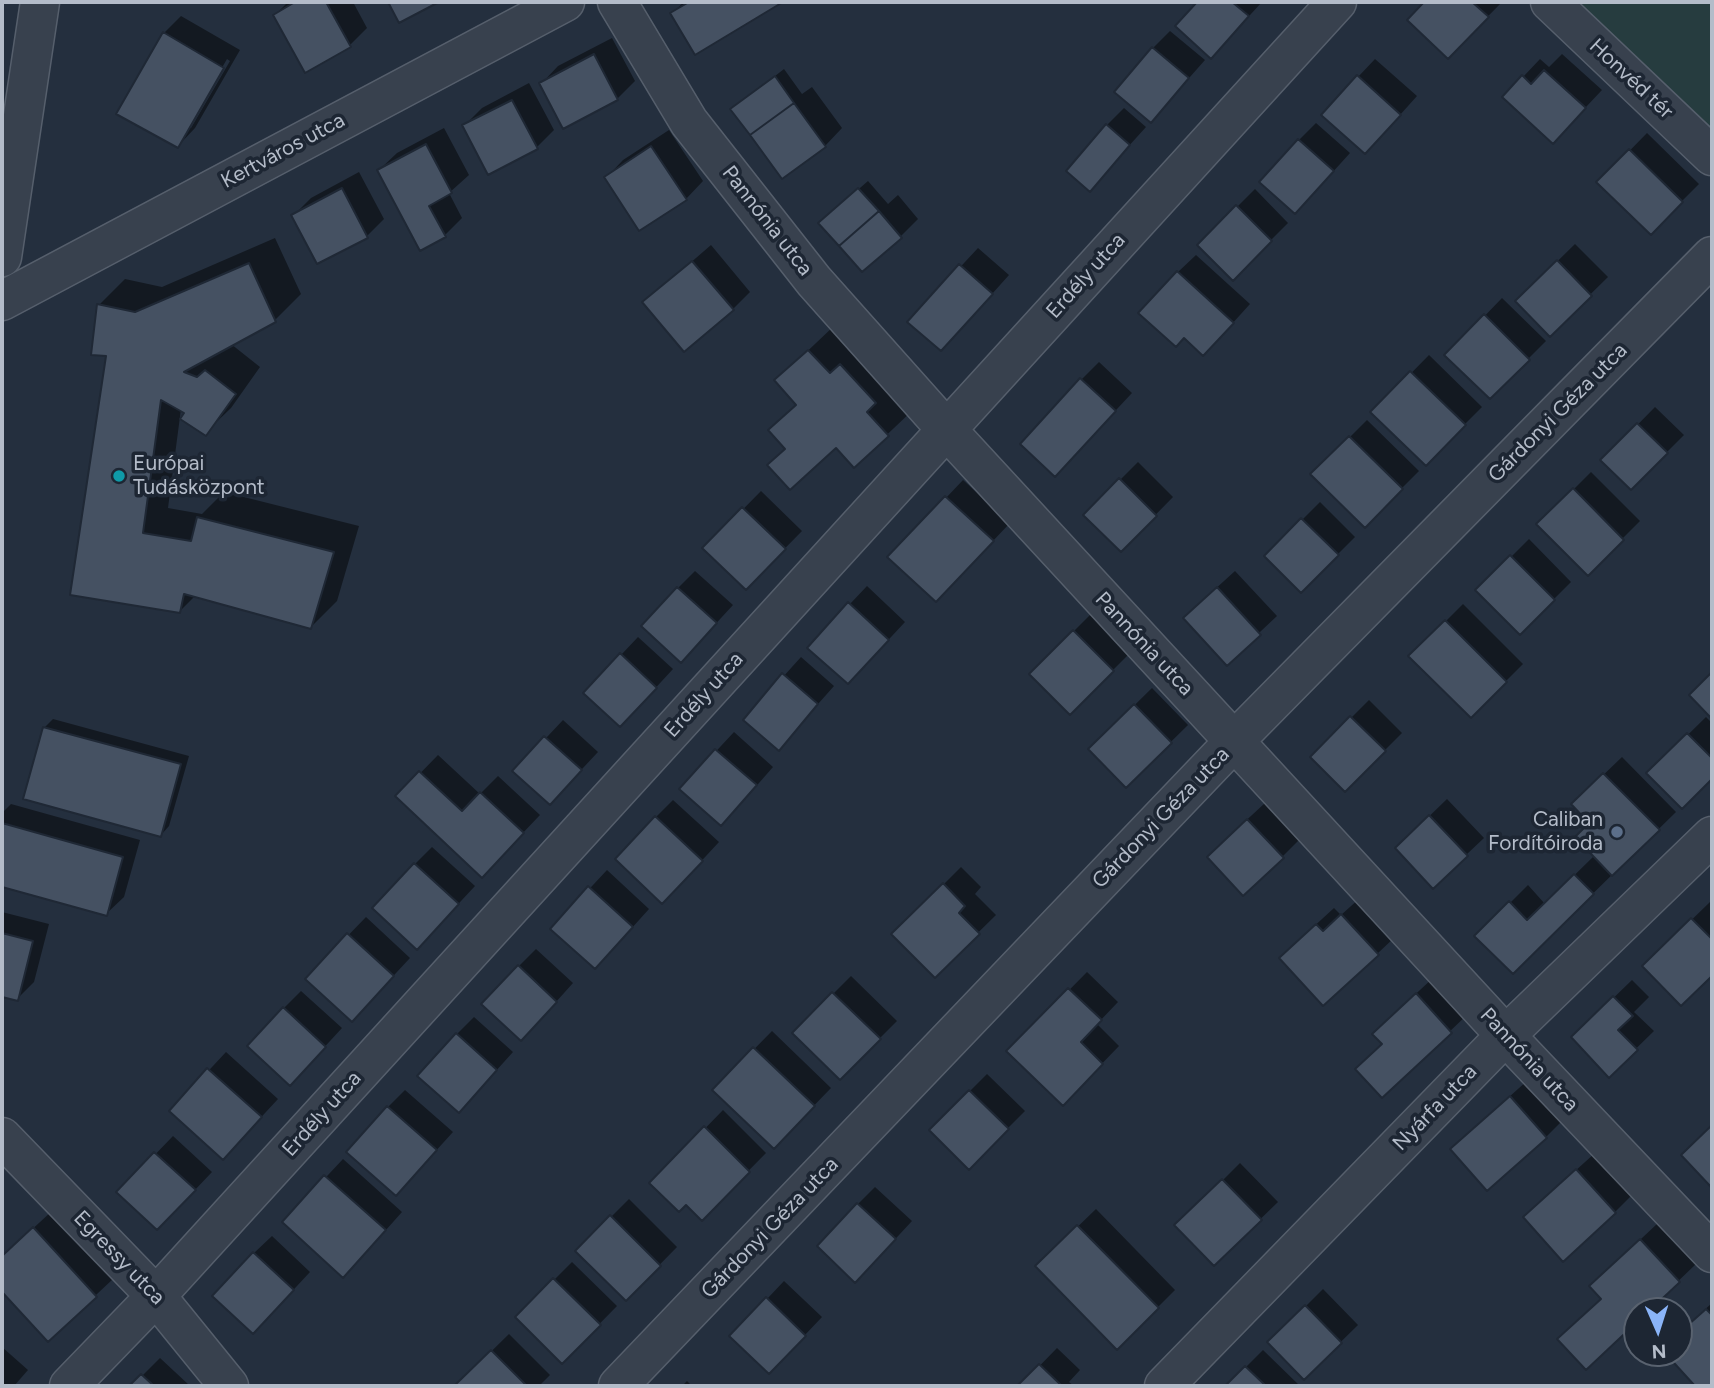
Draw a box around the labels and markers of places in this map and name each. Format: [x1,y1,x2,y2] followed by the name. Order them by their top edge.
[133,451,265,501] place label: Európai Tudásközpont
[111,468,127,484] marker: Európai Tudásközpont
[1488,807,1603,857] place label: Caliban Fordítóiroda
[1609,824,1625,840] marker: Caliban Fordítóiroda

